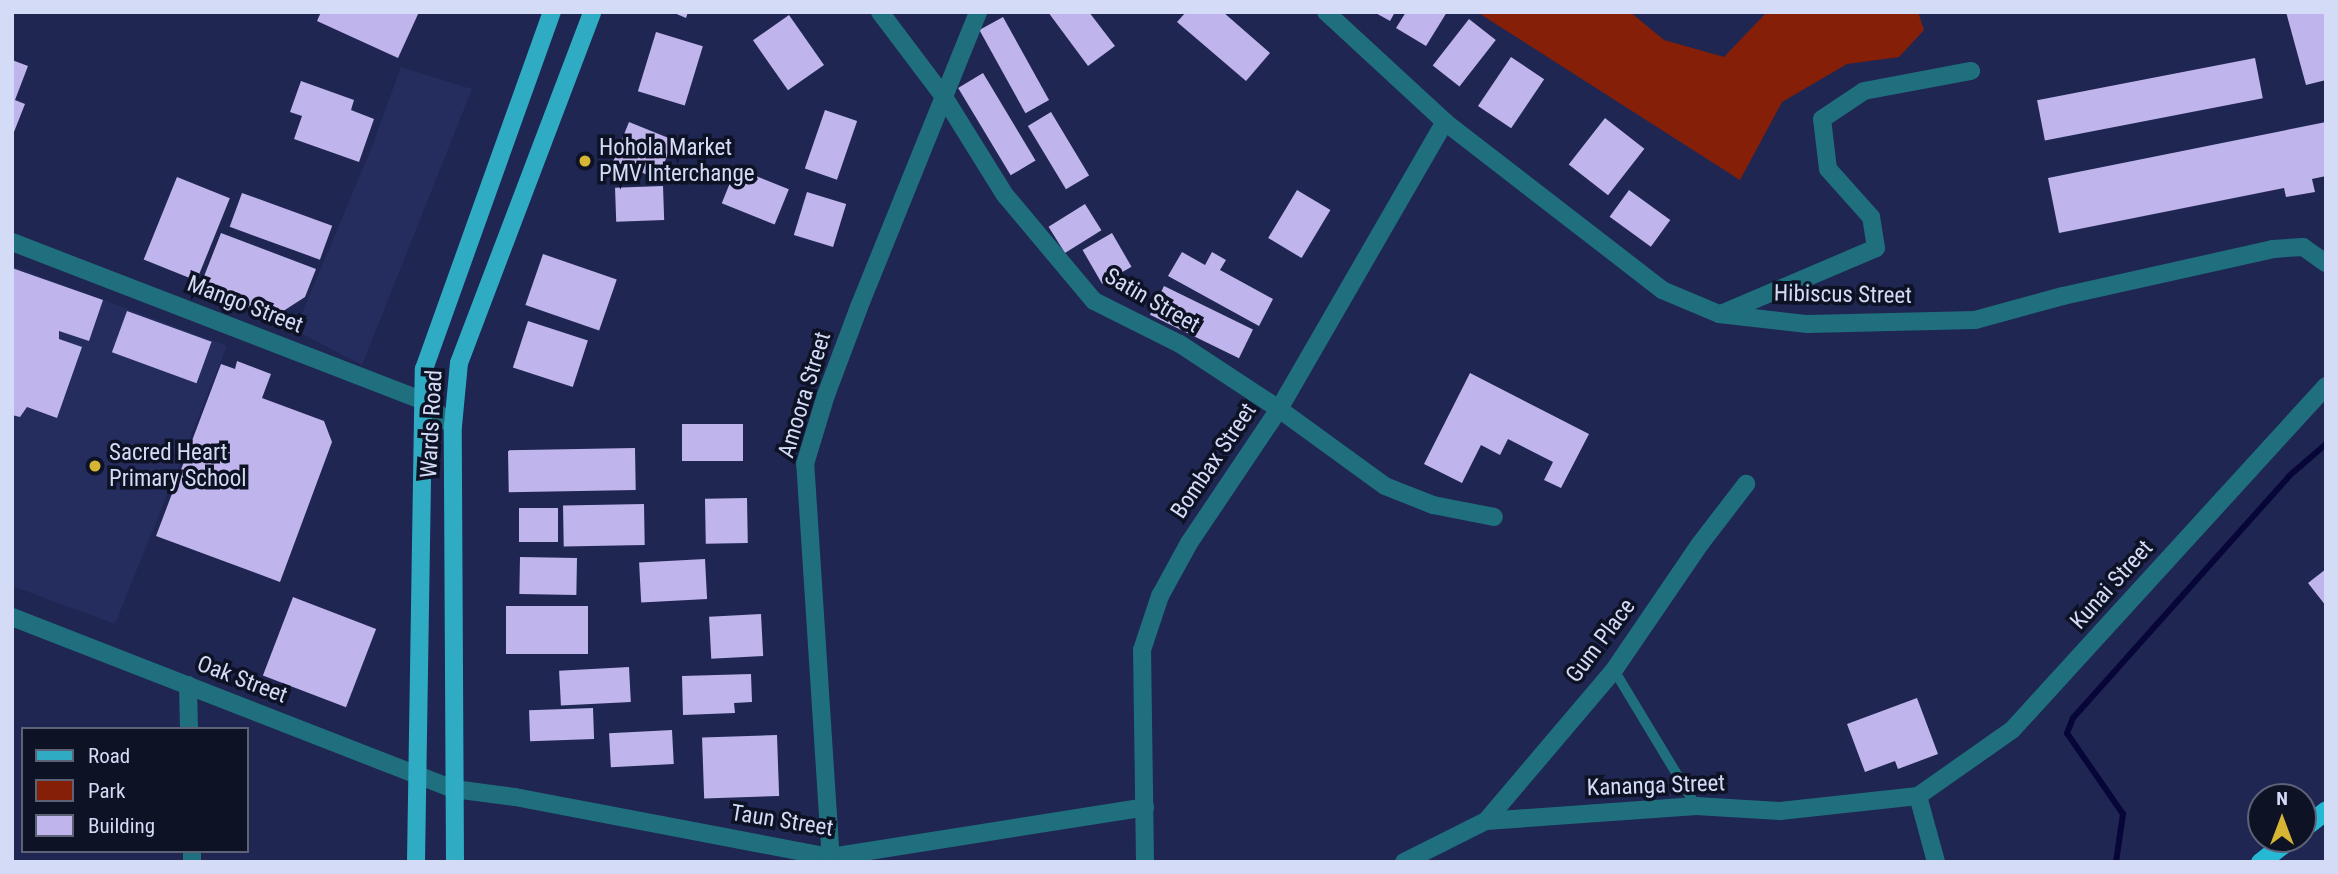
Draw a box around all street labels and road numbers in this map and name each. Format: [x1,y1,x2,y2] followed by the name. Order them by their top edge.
[1099,263,1205,339] street label: Satin Street
[183,270,307,340] street label: Mango Street
[1774,280,1912,310] street label: Hibiscus Street
[773,329,837,461] street label: Amoora Street
[415,369,449,479] street label: Wards Road
[1165,398,1263,524] street label: Bombax Street
[2065,535,2159,635] street label: Kunai Street
[1561,594,1641,688] street label: Gum Place
[193,650,291,710] street label: Oak Street
[1586,770,1726,802] street label: Kananga Street
[729,799,835,843] street label: Taun Street

